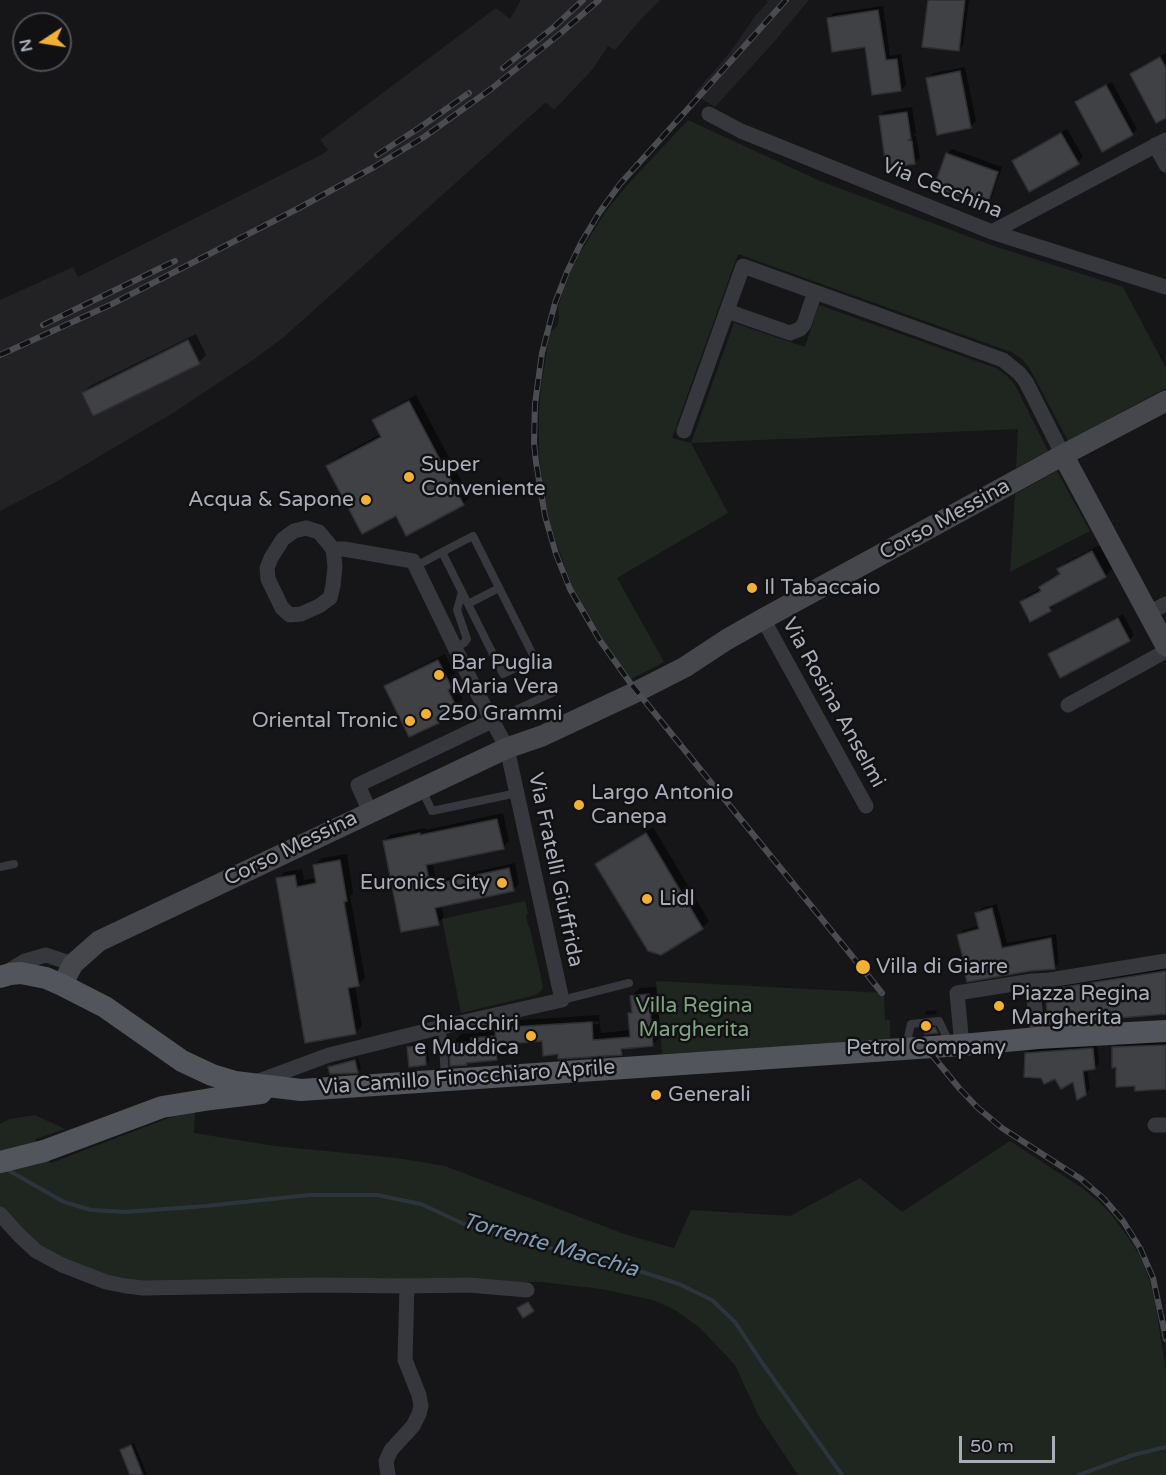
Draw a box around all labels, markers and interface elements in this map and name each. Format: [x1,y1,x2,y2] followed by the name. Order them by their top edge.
[12,12,72,72] north arrow
[15,37,37,54] text: N
[878,153,1006,225] street label: Via Cecchina
[421,452,546,502] place label: Super Conveniente
[402,470,416,484] marker: Super Conveniente
[875,474,1015,566] street label: Corso Messina
[188,487,354,513] place label: Acqua & Sapone
[359,493,373,507] marker: Acqua & Sapone
[764,575,881,601] place label: Il Tabaccaio
[745,581,759,595] marker: Il Tabaccaio
[776,614,890,792] street label: Via Rosina Anselmi
[451,650,559,700] place label: Bar Puglia Maria Vera
[432,668,446,682] marker: Bar Puglia Maria Vera
[438,701,563,727] place label: 250 Grammi
[419,707,433,721] marker: 250 Grammi
[252,708,398,734] place label: Oriental Tronic
[403,714,417,728] marker: Oriental Tronic
[522,771,588,969] street label: Via Fratelli Giuffrida
[591,780,734,830] place label: Largo Antonio Canepa
[572,798,586,812] marker: Largo Antonio Canepa
[220,806,362,892] street label: Corso Messina
[360,870,490,896] place label: Euronics City
[495,876,509,890] marker: Euronics City
[659,886,695,912] place label: Lidl
[640,892,654,906] marker: Lidl
[876,954,1008,980] place label: Villa di Giarre
[854,958,872,976] marker: Villa di Giarre
[1011,981,1150,1031] place label: Piazza Regina Margherita
[635,993,753,1043] park label: Villa Regina Margherita
[992,999,1006,1013] marker: Piazza Regina Margherita
[414,1011,519,1061] place label: Chiacchiri e Muddica
[919,1019,933,1033] marker: Petrol Company
[524,1029,538,1043] marker: Chiacchiri e Muddica
[846,1035,1006,1061] place label: Petrol Company
[318,1055,616,1101] street label: Via Camillo Finocchiaro Aprile
[668,1082,751,1108] place label: Generali
[649,1088,663,1102] marker: Generali
[459,1208,641,1284] water label: Torrente Macchia
[962,1424,1058,1462] scale bar
[970,1435,1014,1457] text: 50 m

